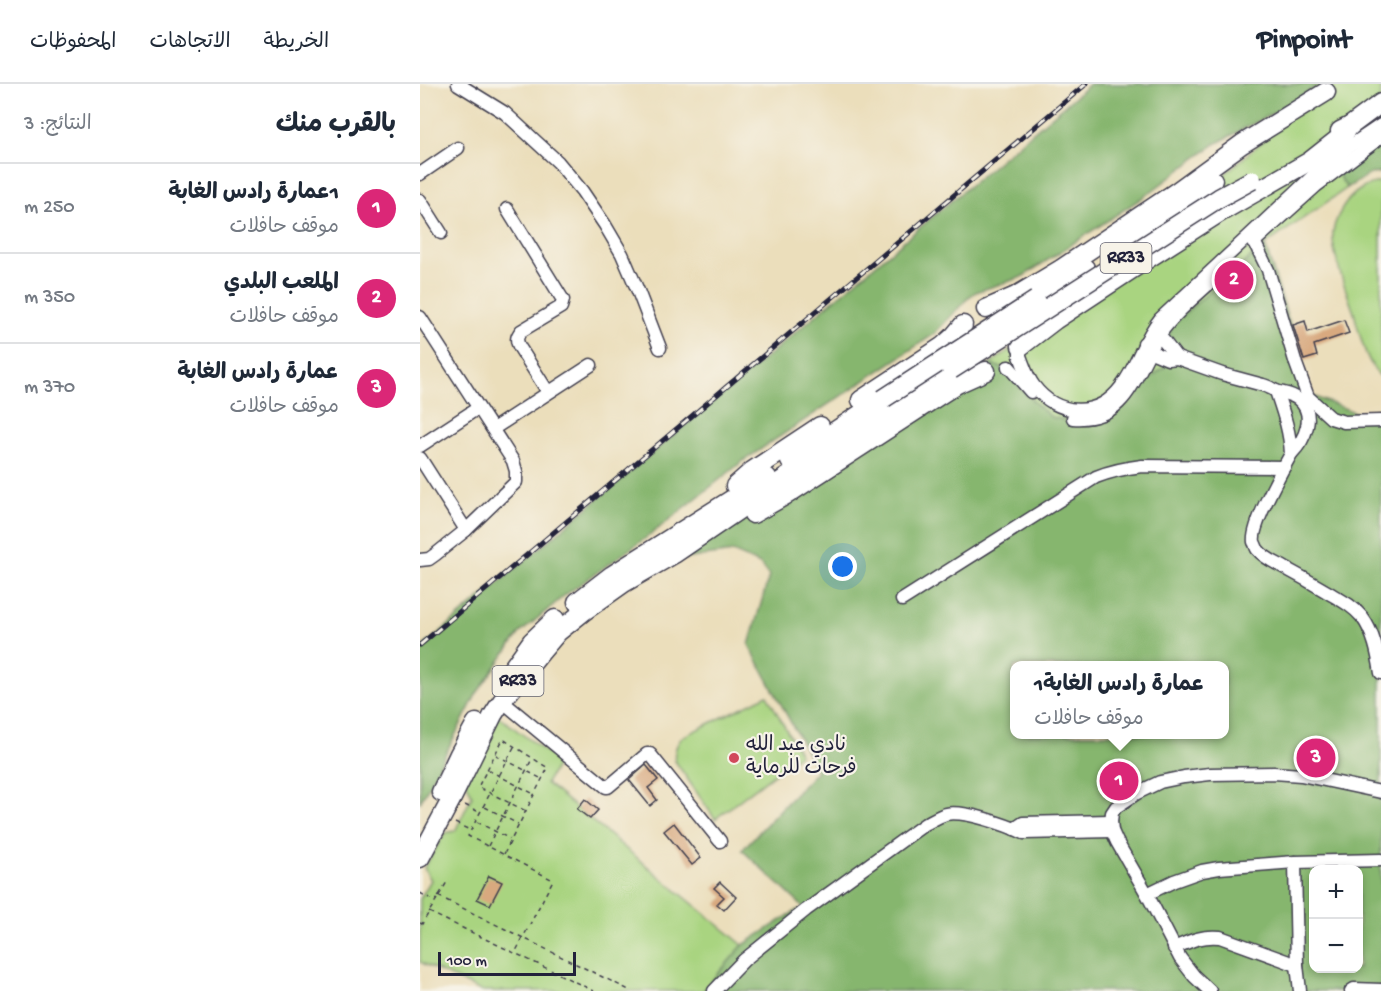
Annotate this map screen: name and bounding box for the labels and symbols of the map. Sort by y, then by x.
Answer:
road number: RR33 [1100,243,1152,273]
pin: 2 [1214,258,1254,302]
your location [828,552,857,581]
road number: RR33 [492,666,544,696]
place label: نادي عبد الله فرحات للرماية [746,734,857,781]
pin: 3 [1296,736,1336,780]
marker: نادي عبد الله فرحات للرماية [727,751,741,765]
pin: 1 [1100,758,1138,804]
scale bar [438,949,576,976]

